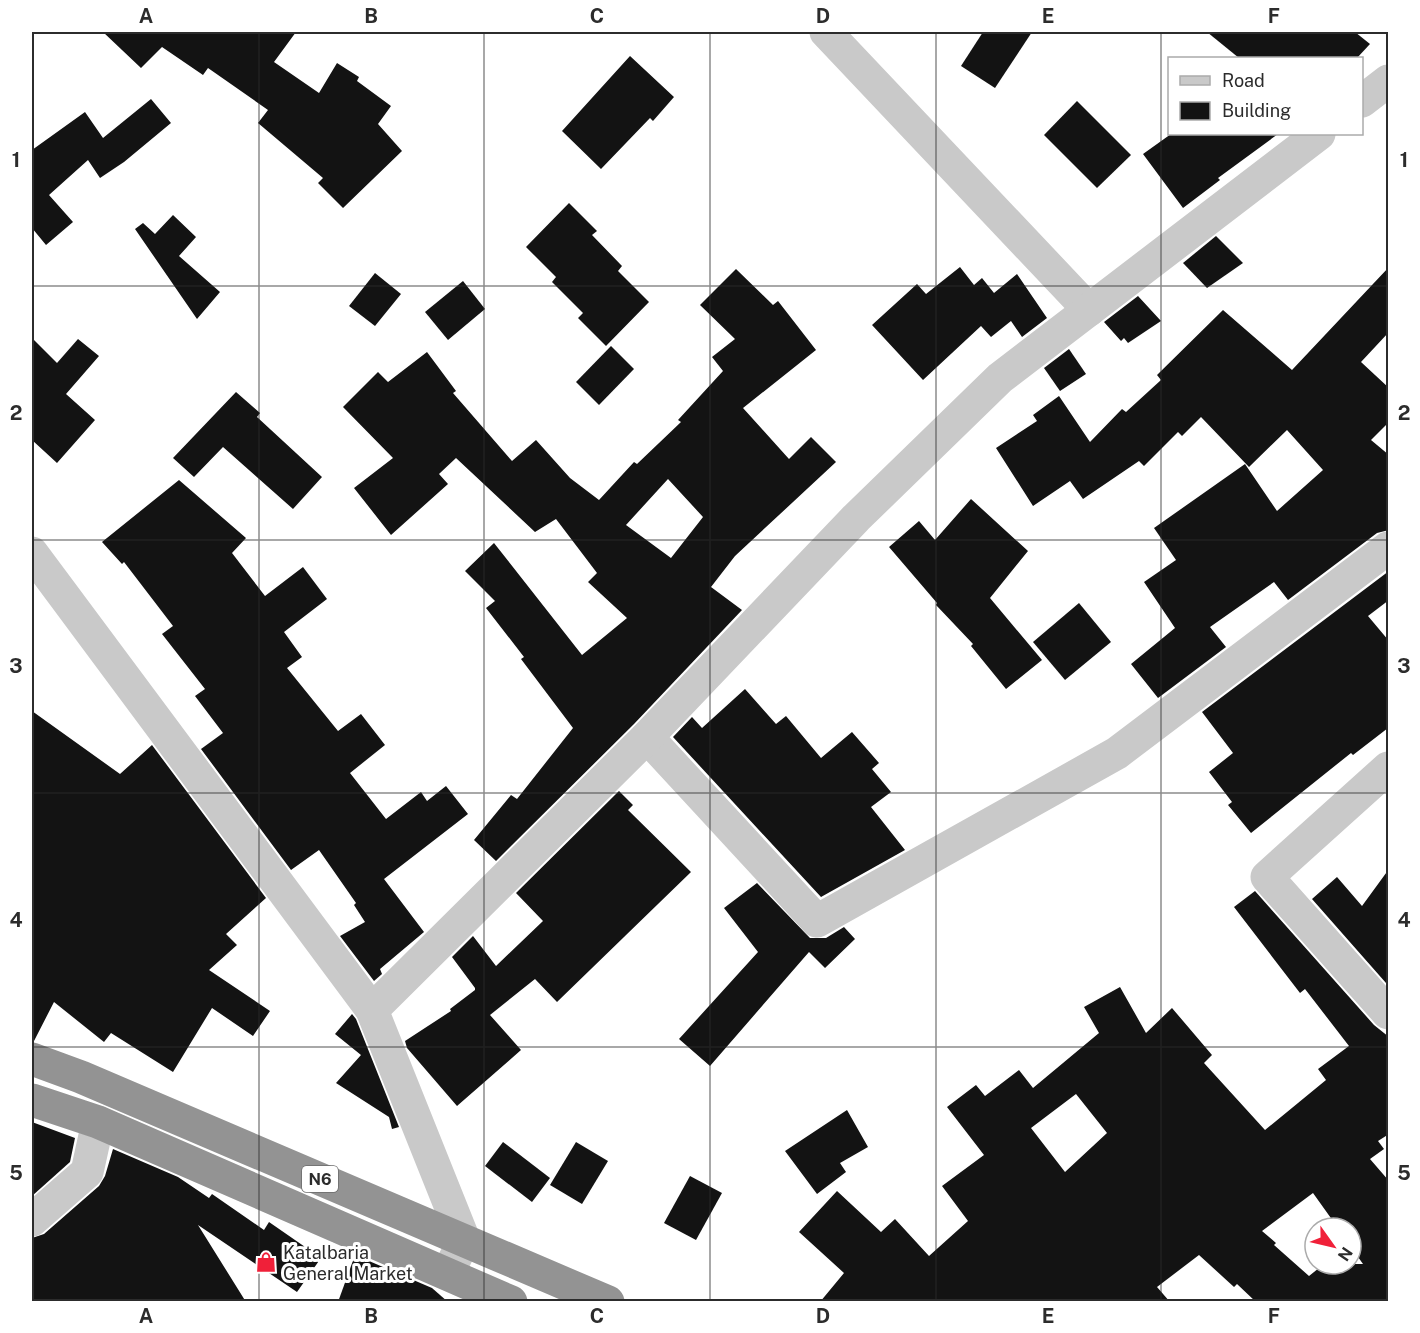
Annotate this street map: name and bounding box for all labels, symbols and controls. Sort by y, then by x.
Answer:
text: A [139,4,153,28]
text: B [364,4,378,28]
text: C [590,4,604,28]
text: D [816,4,830,28]
text: E [1042,4,1054,28]
text: F [1268,4,1280,28]
legend [1168,57,1363,135]
text: Road [1222,70,1265,91]
text: Building [1222,100,1291,121]
text: 1 [12,148,20,172]
text: 1 [1400,148,1408,172]
text: 2 [10,401,22,425]
text: 2 [1398,401,1410,425]
text: 3 [9,654,23,678]
text: 3 [1397,654,1411,678]
text: 4 [9,908,23,932]
text: 4 [1397,908,1411,932]
text: 5 [9,1161,23,1185]
text: 5 [1397,1161,1411,1185]
road number: N6 [302,1166,338,1192]
north arrow [1303,1216,1363,1276]
place label: Katalbaria General Market [283,1242,413,1284]
text: N [1334,1244,1356,1265]
shop icon: Katalbaria General Market [254,1250,278,1274]
text: A [139,1304,153,1328]
text: B [364,1304,378,1328]
text: C [590,1304,604,1328]
text: D [816,1304,830,1328]
text: E [1042,1304,1054,1328]
text: F [1268,1304,1280,1328]

